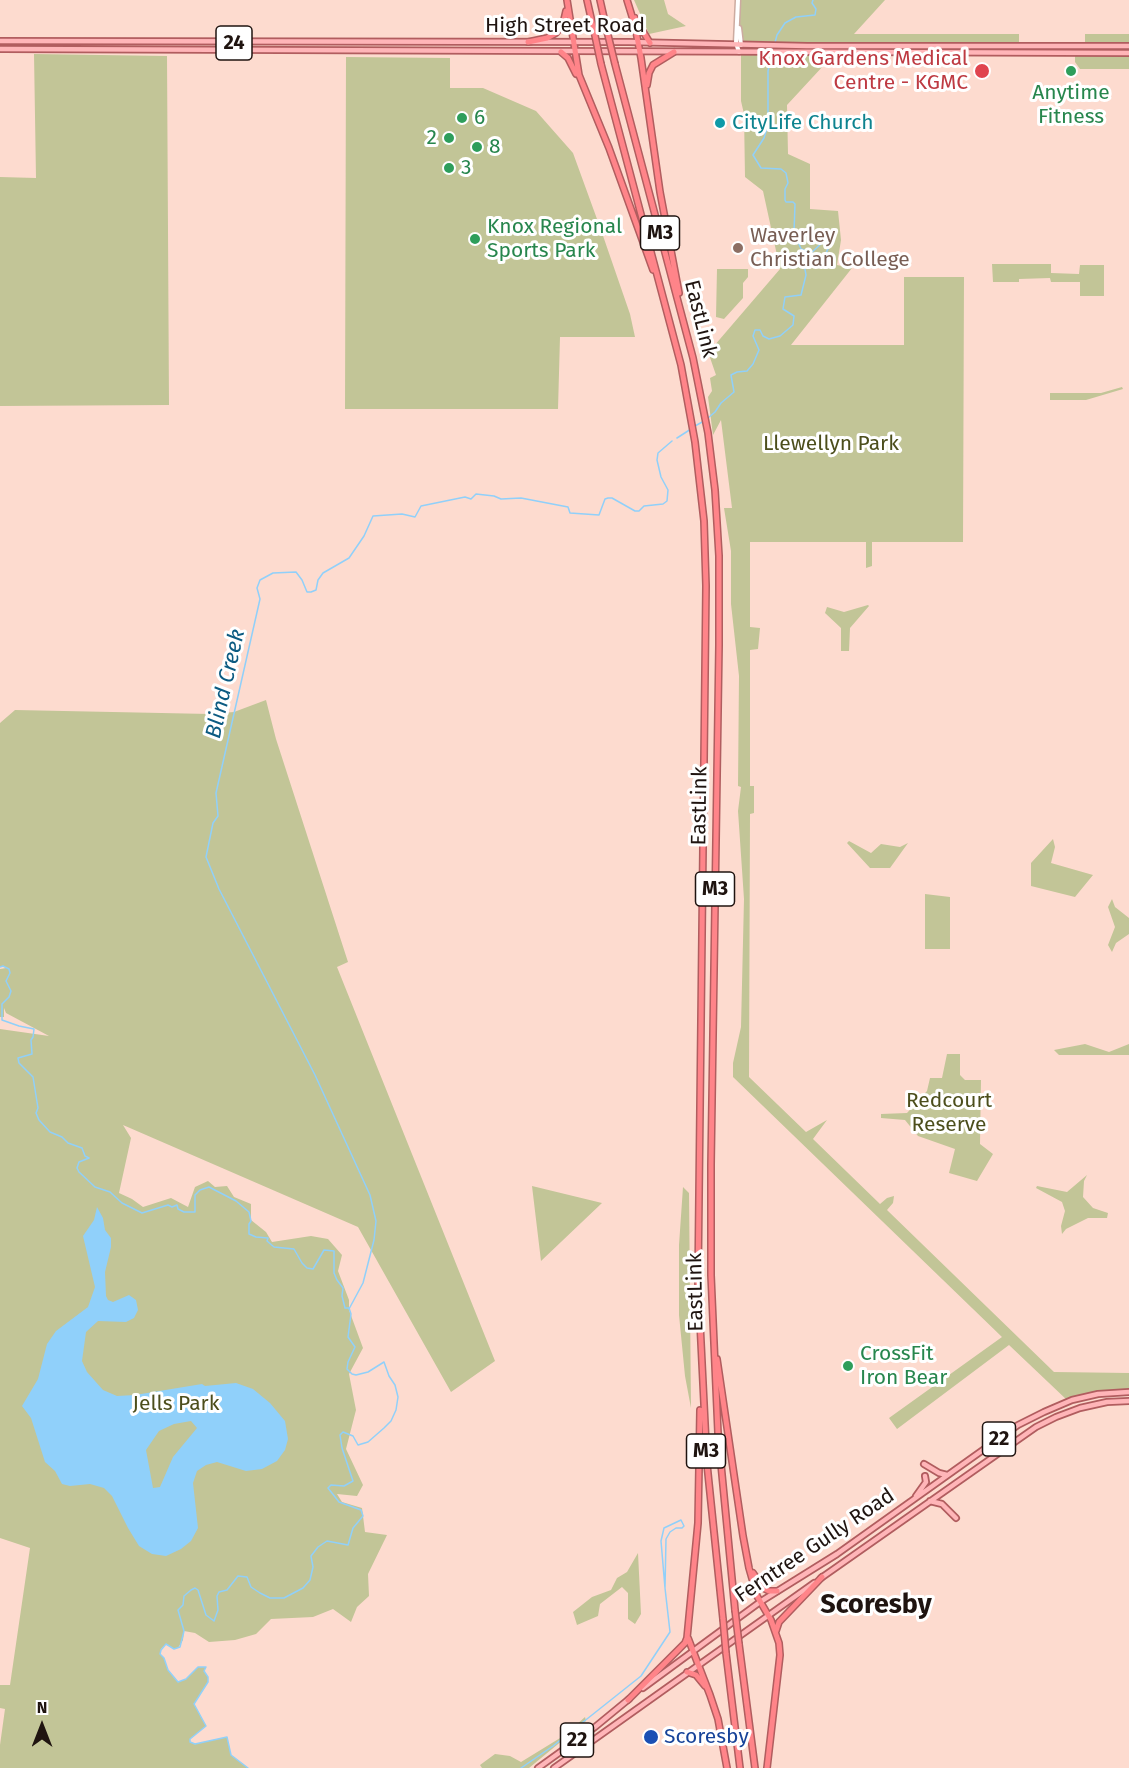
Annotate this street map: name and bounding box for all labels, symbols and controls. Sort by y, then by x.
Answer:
street label: High Street Road [485,13,645,39]
road number: 24 [216,26,252,60]
place label: Knox Gardens Medical Centre - KGMC [758,46,968,96]
marker: Knox Gardens Medical Centre - KGMC [973,62,991,80]
marker: Anytime Fitness [1064,64,1078,78]
place label: Anytime Fitness [1032,80,1110,130]
place label: 6 [474,105,485,131]
place label: CityLife Church [732,110,874,136]
marker: 6 [455,111,469,125]
marker: CityLife Church [713,116,727,130]
place label: 2 [427,125,437,151]
marker: 2 [442,131,456,145]
place label: 8 [489,134,501,160]
marker: 8 [470,140,484,154]
place label: 3 [461,155,471,181]
marker: 3 [442,161,456,175]
place label: Knox Regional Sports Park [487,214,622,264]
road number: M3 [640,216,680,250]
place label: Waverley Christian College [750,223,910,273]
marker: Knox Regional Sports Park [468,232,482,246]
marker: Waverley Christian College [731,241,745,255]
street label: EastLink [678,278,722,360]
park label: Llewellyn Park [763,431,899,457]
water label: Blind Creek [201,627,251,741]
street label: EastLink [687,766,713,846]
road number: M3 [696,872,734,906]
park label: Redcourt Reserve [906,1088,992,1138]
street label: EastLink [683,1252,709,1332]
place label: CrossFit Iron Bear [860,1341,947,1391]
marker: CrossFit Iron Bear [841,1359,855,1373]
park label: Jells Park [133,1391,219,1417]
road number: 22 [982,1422,1016,1456]
road number: M3 [686,1434,726,1468]
street label: Ferntree Gully Road [731,1483,899,1609]
district label: Scoresby [820,1589,932,1621]
north arrow [12,1696,72,1756]
text: N [37,1698,47,1717]
road number: 22 [560,1723,594,1757]
place label: Scoresby [664,1724,749,1750]
marker: Scoresby [642,1728,660,1746]

